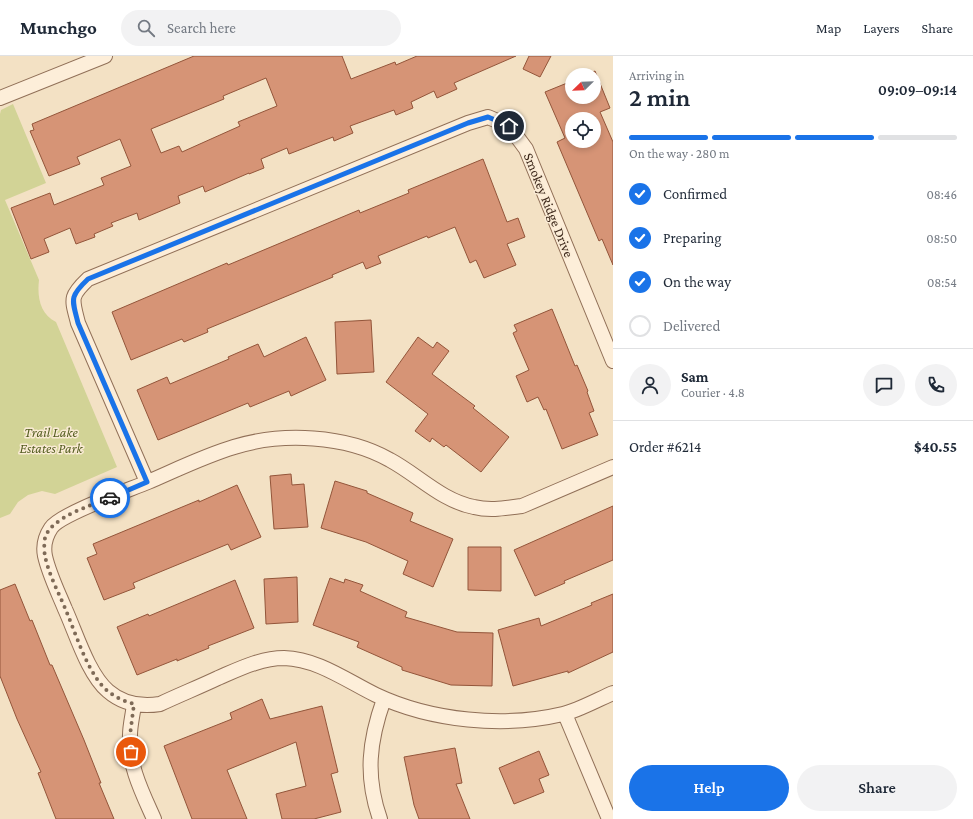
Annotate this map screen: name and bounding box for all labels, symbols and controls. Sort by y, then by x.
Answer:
search box [121,10,401,46]
text: Munchgo [20,17,97,38]
icon: search [135,17,157,39]
text: Search here [167,20,236,36]
text: Map [816,20,841,36]
text: Layers [863,20,900,36]
text: Share [922,20,953,36]
north arrow [565,68,601,104]
map controls [565,68,601,148]
text: Arriving in [629,68,685,83]
text: 09:09–09:14 [878,82,957,98]
text: 2 min [629,83,690,112]
pin [492,109,526,143]
button: locate [565,112,601,148]
icon: home [498,115,520,137]
text: On the way · 280 m [629,146,729,161]
street label: Smokey Ridge Drive [521,150,577,260]
icon: check [629,183,651,205]
text: Confirmed [663,186,727,202]
text: 08:46 [926,187,957,202]
icon: check [629,227,651,249]
text: Preparing [663,230,722,246]
text: 08:50 [926,231,957,246]
icon: check [629,271,651,293]
text: On the way [663,274,731,290]
text: 08:54 [927,275,957,290]
text: Delivered [663,318,720,334]
button: person [629,364,671,406]
button: chat [863,364,905,406]
button: phone [915,364,957,406]
text: Sam [681,369,709,385]
text: Courier · 4.8 [681,385,745,400]
park label: Trail Lake Estates Park [19,424,83,456]
text: Order #6214 [629,439,702,455]
text: $40.55 [914,439,957,455]
courier [90,478,130,518]
icon: car [99,487,121,509]
pin [114,735,148,769]
icon: bag [120,741,142,763]
button: Help [629,765,789,811]
button: Share [797,765,957,811]

